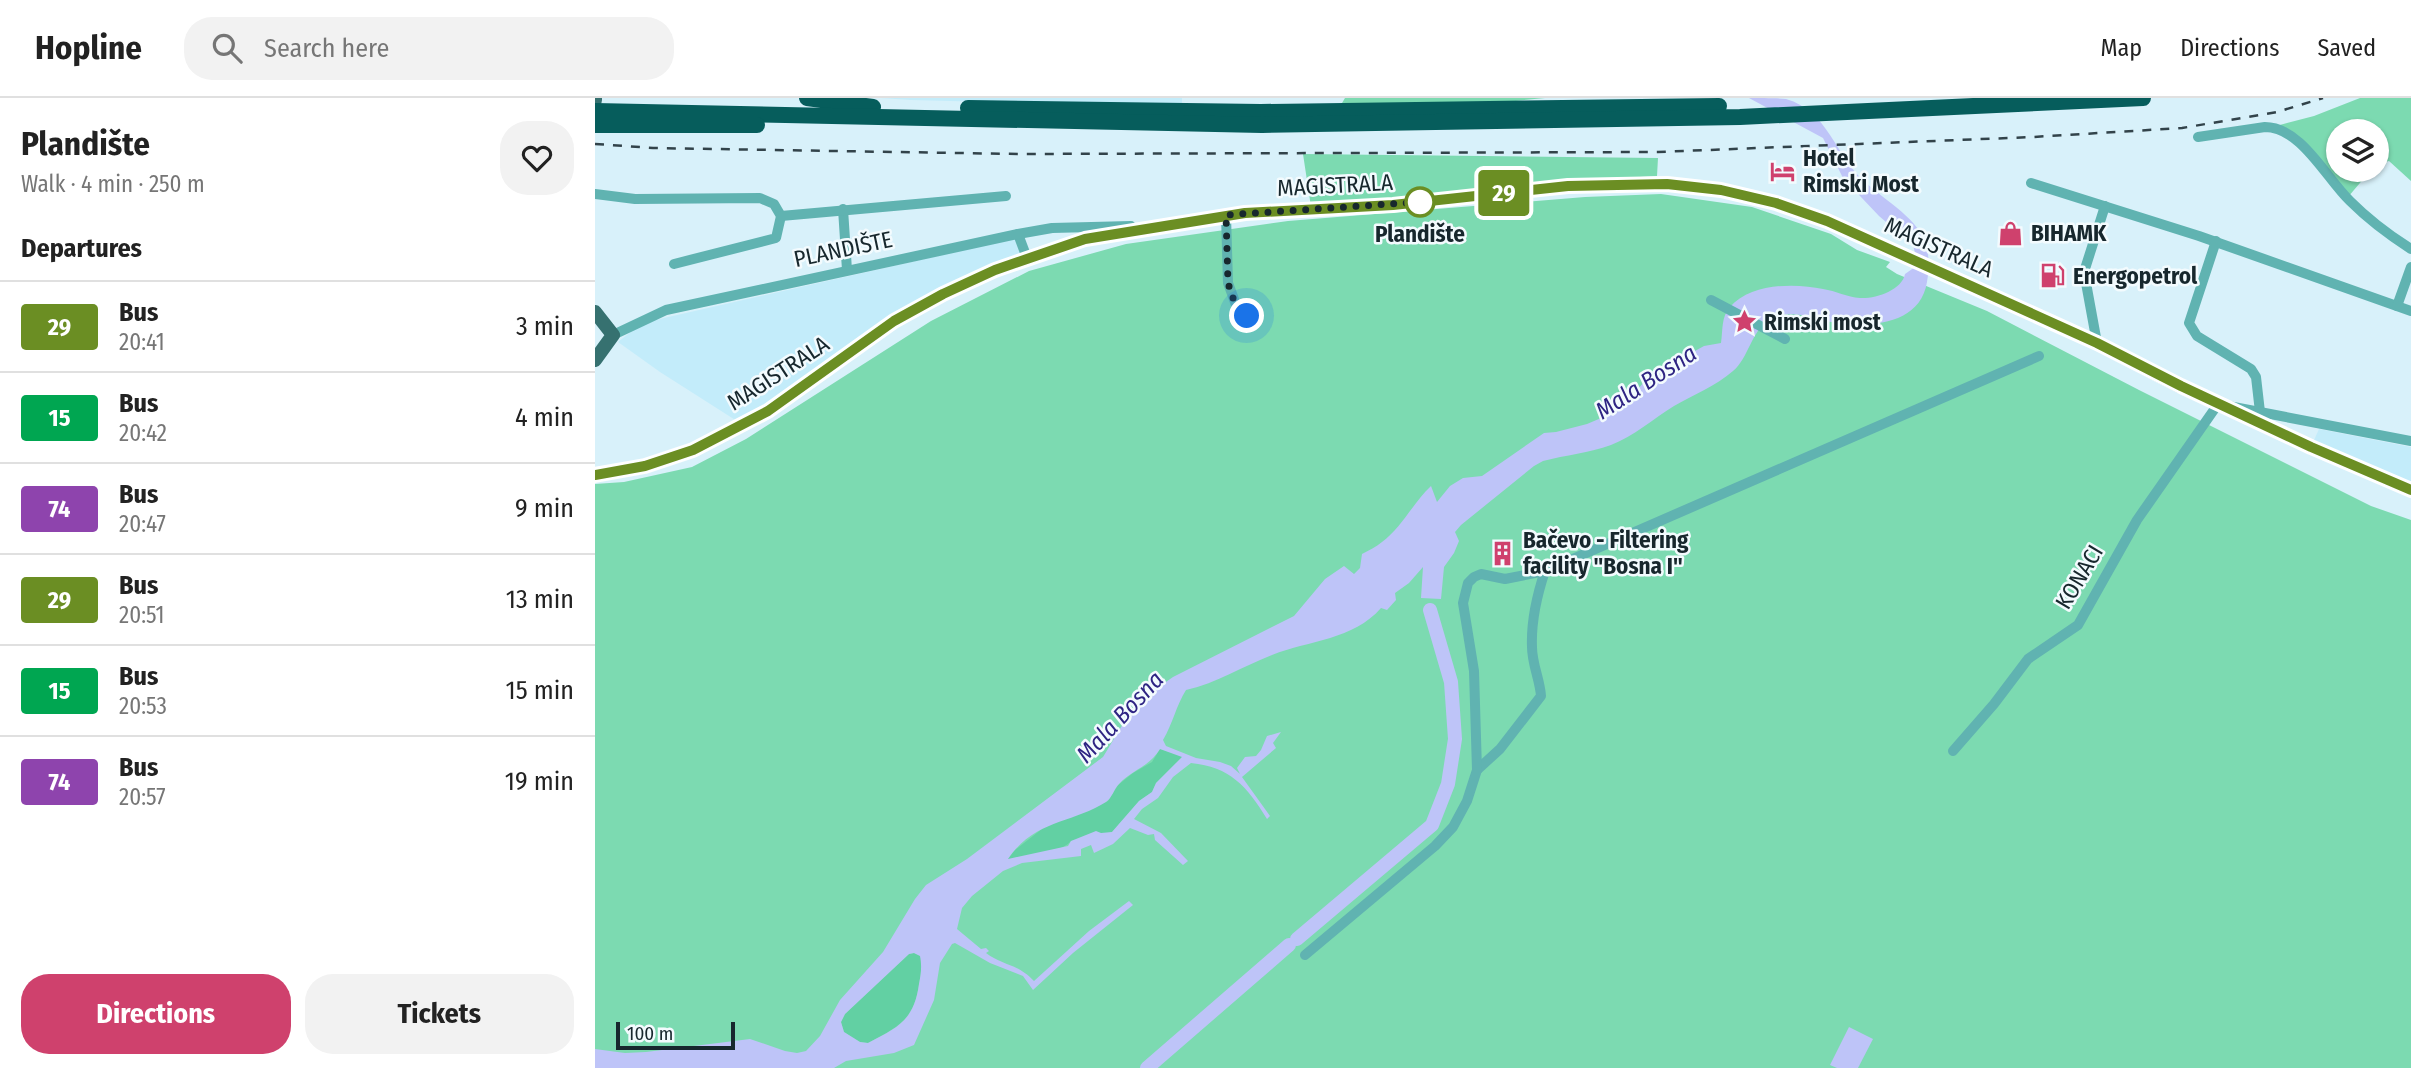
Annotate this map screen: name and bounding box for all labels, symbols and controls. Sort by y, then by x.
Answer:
search box [184,17,674,80]
text: Hopline [35,28,142,68]
icon: search [208,29,246,67]
text: Search here [264,33,389,64]
text: Map [2101,34,2142,62]
text: Directions [2180,34,2279,62]
text: Saved [2317,34,2376,62]
map controls [2326,119,2389,182]
button: layers [2326,119,2389,182]
button: heart [500,121,574,195]
text: Plandište [21,124,150,164]
place label: Hotel Rimski Most [1803,144,1920,198]
hotel icon: Hotel Rimski Most [1769,157,1797,185]
street label: MAGISTRALA [1276,168,1394,202]
text: Walk · 4 min · 250 m [21,170,205,198]
line badge: 29 [1473,170,1535,216]
text: 29 [1492,179,1516,207]
marker: Plandište [1405,187,1435,217]
street label: MAGISTRALA [1880,211,1998,283]
shop icon: BIHAMK [1997,219,2025,247]
place label: BIHAMK [2031,219,2107,247]
place label: Plandište [1375,220,1465,248]
street label: PLANDIŠTE [791,224,895,273]
text: Departures [21,233,142,264]
fuel station icon: Energopetrol [2039,262,2067,290]
place label: Energopetrol [2073,262,2198,290]
text: Bus [119,297,158,328]
your location [1229,298,1264,333]
place icon: Rimski most [1730,308,1758,336]
place label: Rimski most [1764,308,1882,336]
text: 3 min [516,311,574,342]
text: 29 [48,313,71,341]
text: 20:41 [119,328,165,356]
street label: MAGISTRALA [722,330,834,416]
water label: Mala Bosna [1590,339,1702,425]
text: Bus [119,388,158,419]
text: 4 min [515,402,574,433]
text: 15 [49,404,70,432]
text: 20:42 [119,419,167,447]
text: Bus [119,479,158,510]
text: 9 min [515,493,574,524]
text: 74 [49,495,70,523]
text: 20:47 [119,510,166,538]
place label: Bačevo - Filtering facility "Bosna I" [1523,526,1689,580]
building icon: Bačevo - Filtering facility "Bosna I" [1489,539,1517,567]
street label: KONACI [2049,540,2109,614]
text: Bus [119,570,158,601]
text: 13 min [506,584,574,615]
text: 29 [48,586,71,614]
text: 20:51 [119,601,165,629]
text: Bus [119,661,158,692]
water label: Mala Bosna [1071,666,1169,768]
text: 15 min [506,675,574,706]
text: 15 [49,677,70,705]
text: 20:53 [119,692,167,720]
text: Bus [119,752,158,783]
text: 19 min [505,766,574,797]
text: 74 [49,768,70,796]
text: 20:57 [119,783,165,811]
button: Directions [21,974,291,1054]
button: Tickets [305,974,574,1054]
scale bar [616,1019,735,1051]
text: 100 m [627,1022,673,1045]

